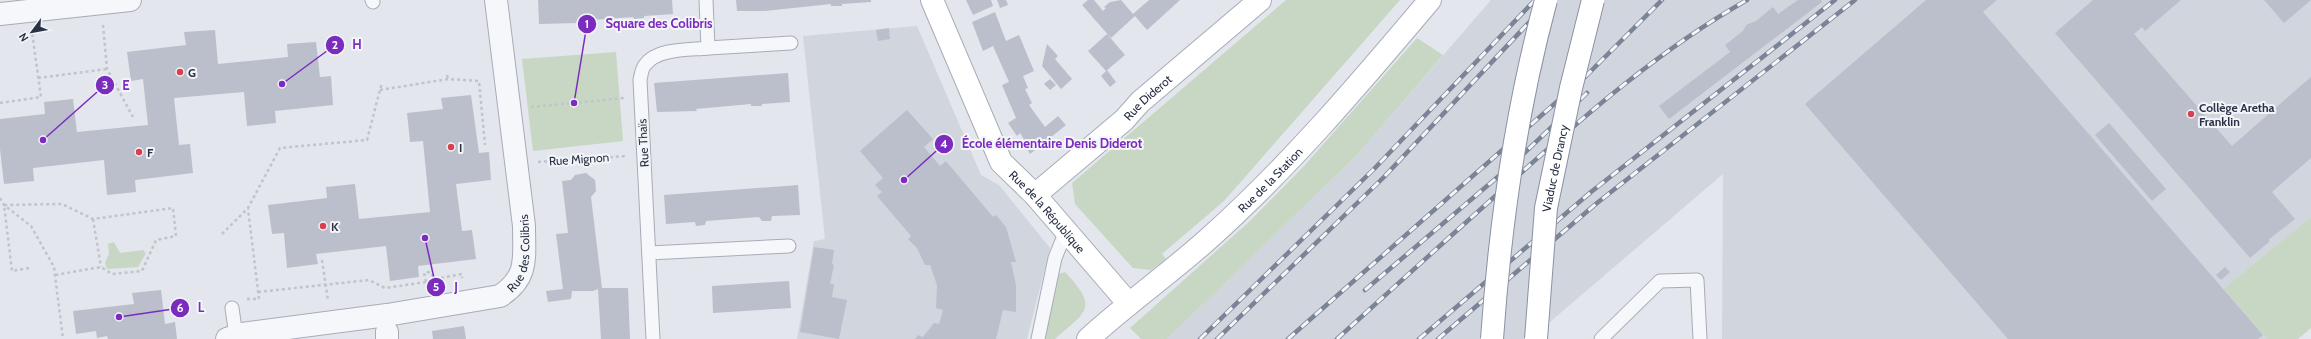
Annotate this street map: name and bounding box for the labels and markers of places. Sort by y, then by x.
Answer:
callout: Square des Colibris [577,11,720,36]
callout: H [325,32,370,57]
place label: G [188,65,196,80]
marker: G [175,67,185,77]
callout: E [95,73,138,98]
place label: Collège Aretha Franklin [2199,100,2275,129]
marker: Collège Aretha Franklin [2186,109,2196,119]
callout: École élémentaire Denis Diderot [934,131,1150,156]
place label: I [459,140,462,155]
marker: I [446,142,456,152]
place label: F [147,145,154,160]
marker: F [134,147,144,157]
place label: K [331,219,339,234]
marker: K [318,221,328,231]
callout: J [426,275,466,300]
callout: L [170,295,212,320]

